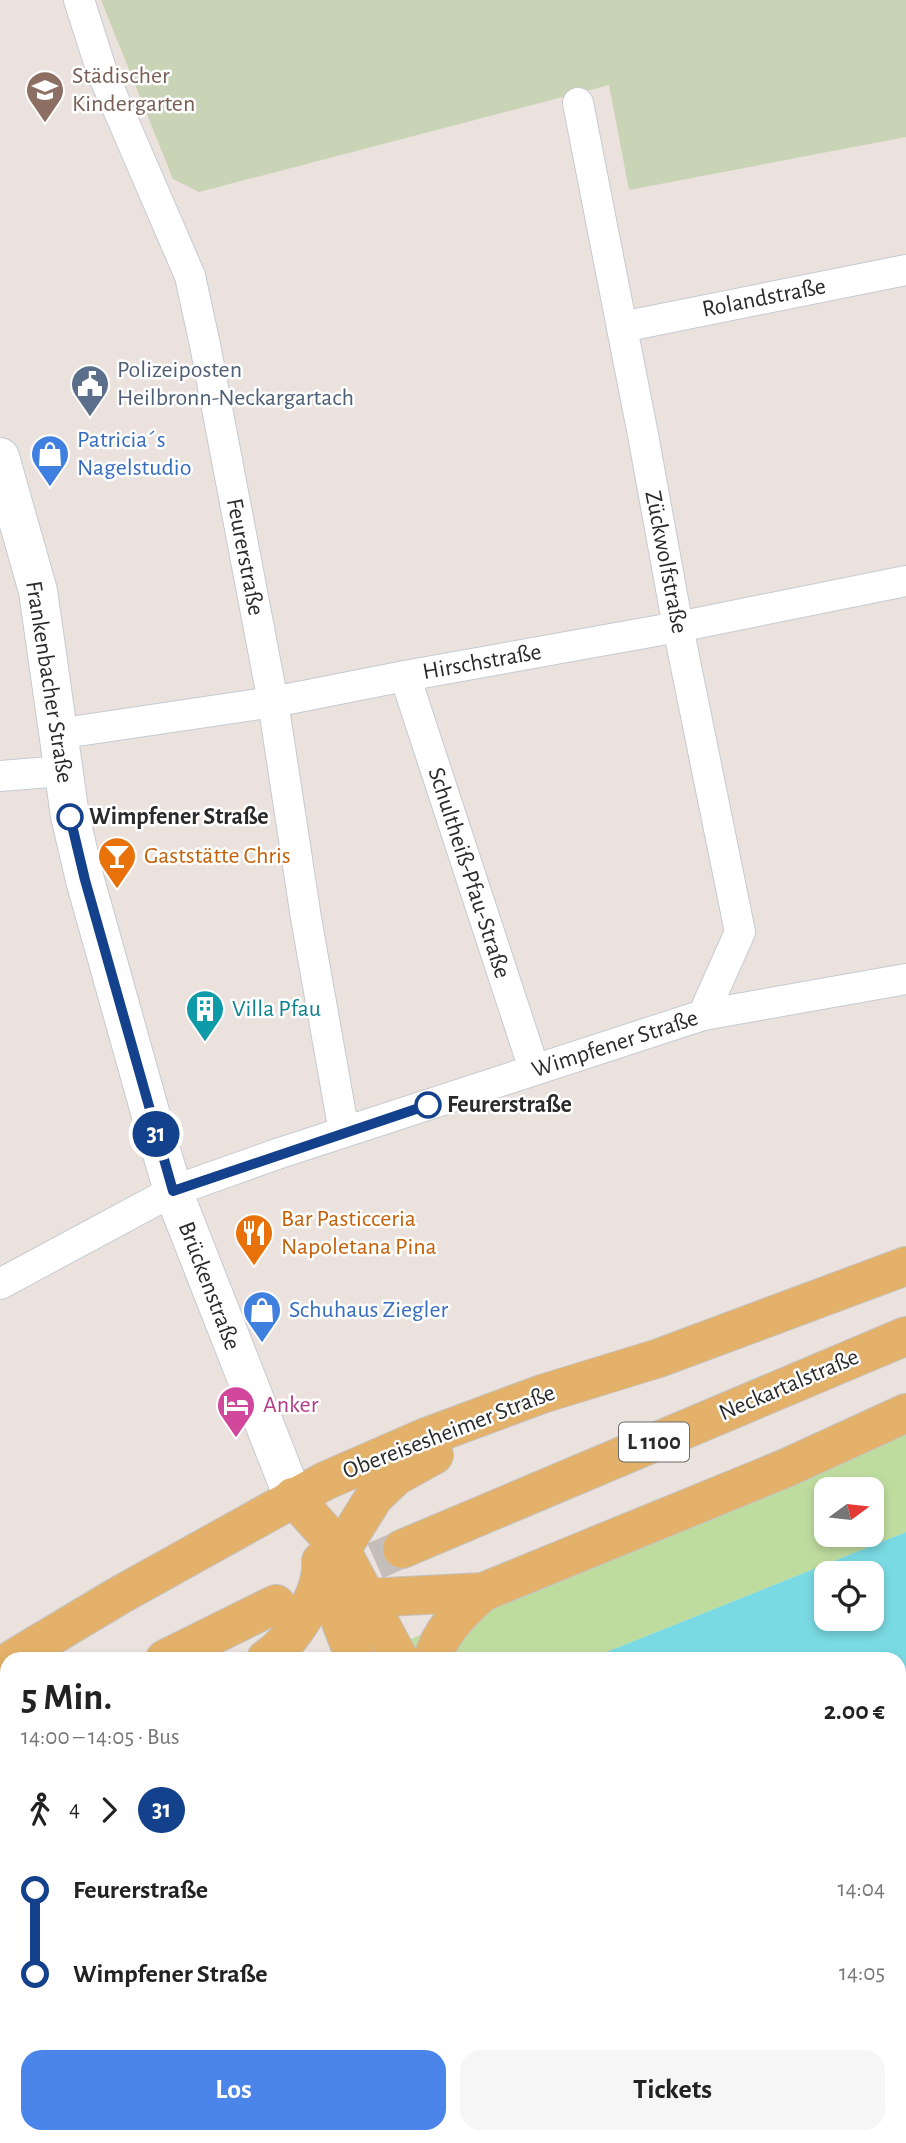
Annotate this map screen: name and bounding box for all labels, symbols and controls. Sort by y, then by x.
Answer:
place label: Städischer Kindergarten [72,64,195,116]
school or university icon: Städischer Kindergarten [24,69,66,124]
street label: Rolandstraße [700,274,828,322]
place label: Polizeiposten Heilbronn-Neckargartach [117,358,354,410]
public building icon: Polizeiposten Heilbronn-Neckargartach [69,363,111,418]
place label: Patricia´s Nagelstudio [77,428,191,480]
shop icon: Patricia´s Nagelstudio [29,433,71,488]
street label: Zückwolfstraße [640,489,692,635]
street label: Feurerstraße [222,496,268,618]
street label: Frankenbacher Straße [21,579,77,785]
street label: Hirschstraße [421,640,543,684]
street label: Schultheiß-Pfau-Straße [424,765,514,981]
marker: Wimpfener Straße [57,804,83,830]
place label: Wimpfener Straße [89,805,269,829]
bar icon: Gaststätte Chris [96,835,138,890]
place label: Gaststätte Chris [144,844,291,868]
building icon: Villa Pfau [184,988,226,1043]
place label: Villa Pfau [232,997,321,1021]
street label: Wimpfener Straße [529,1006,701,1082]
marker: Feurerstraße [415,1092,441,1118]
place label: Feurerstraße [447,1093,572,1117]
line badge: 31 [124,1111,188,1157]
text: 31 [147,1122,165,1146]
place label: Bar Pasticceria Napoletana Pina [281,1207,437,1259]
restaurant icon: Bar Pasticceria Napoletana Pina [233,1212,275,1267]
street label: Brückenstraße [174,1219,244,1353]
shop icon: Schuhaus Ziegler [241,1289,283,1344]
place label: Schuhaus Ziegler [289,1298,448,1322]
street label: Neckartalstraße [716,1345,862,1425]
street label: Obereisesheimer Straße [340,1380,558,1484]
hotel icon: Anker [215,1384,257,1439]
place label: Anker [263,1393,319,1417]
road number: L 1100 [619,1422,689,1462]
north arrow [814,1477,884,1547]
map controls [814,1477,884,1631]
button: locate [814,1561,884,1631]
text: 5 Min. [21,1679,112,1717]
text: 2.00 € [824,1698,885,1724]
text: 14:00 – 14:05 · Bus [21,1726,180,1749]
icon: walk [21,1791,59,1829]
icon: forward [90,1791,128,1829]
text: 4 [69,1798,80,1821]
text: 31 [152,1798,171,1822]
text: Feurerstraße [73,1877,208,1903]
text: 14:04 [838,1878,885,1901]
text: Wimpfener Straße [73,1961,268,1987]
text: 14:05 [839,1962,885,1985]
button: Los [21,2050,446,2130]
button: Tickets [460,2050,885,2130]

